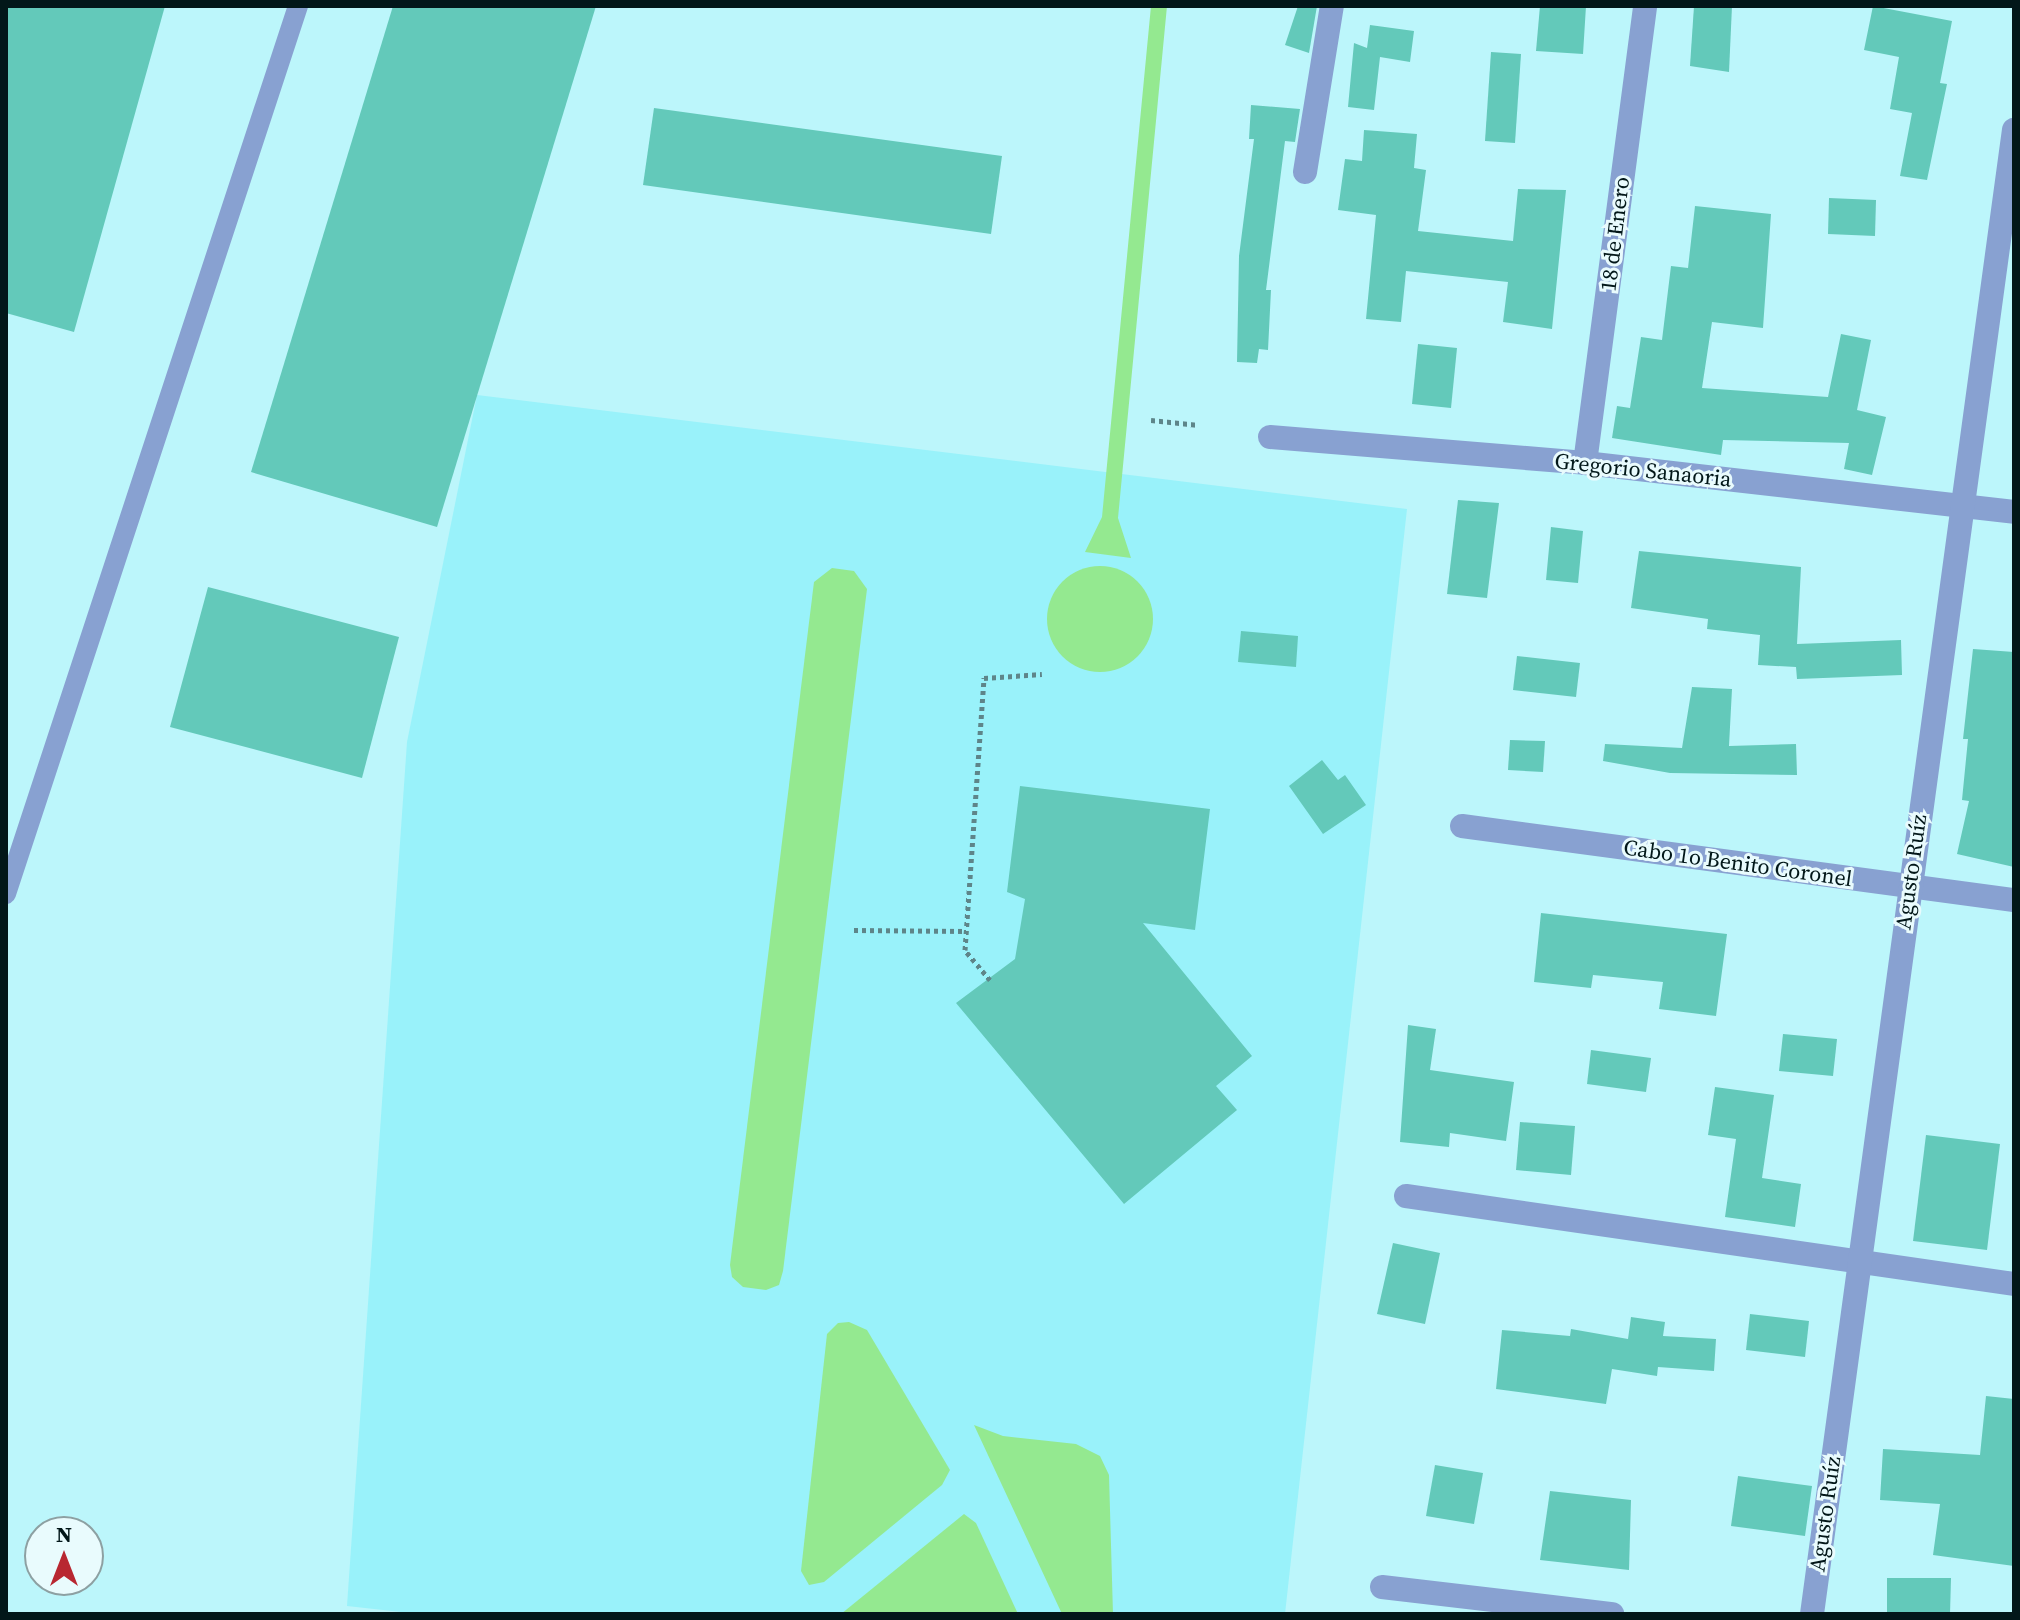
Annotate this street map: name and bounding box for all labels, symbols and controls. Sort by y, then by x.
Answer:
street label: 18 de Enero [1595,175,1635,293]
street label: Gregorio Sanaoria [1553,448,1733,492]
street label: Agusto Ruíz [1890,813,1932,931]
street label: Cabo 1o Benito Coronel [1622,834,1854,892]
street label: Agusto Ruíz [1804,1455,1846,1573]
north arrow [24,1516,104,1596]
text: N [56,1519,72,1549]

